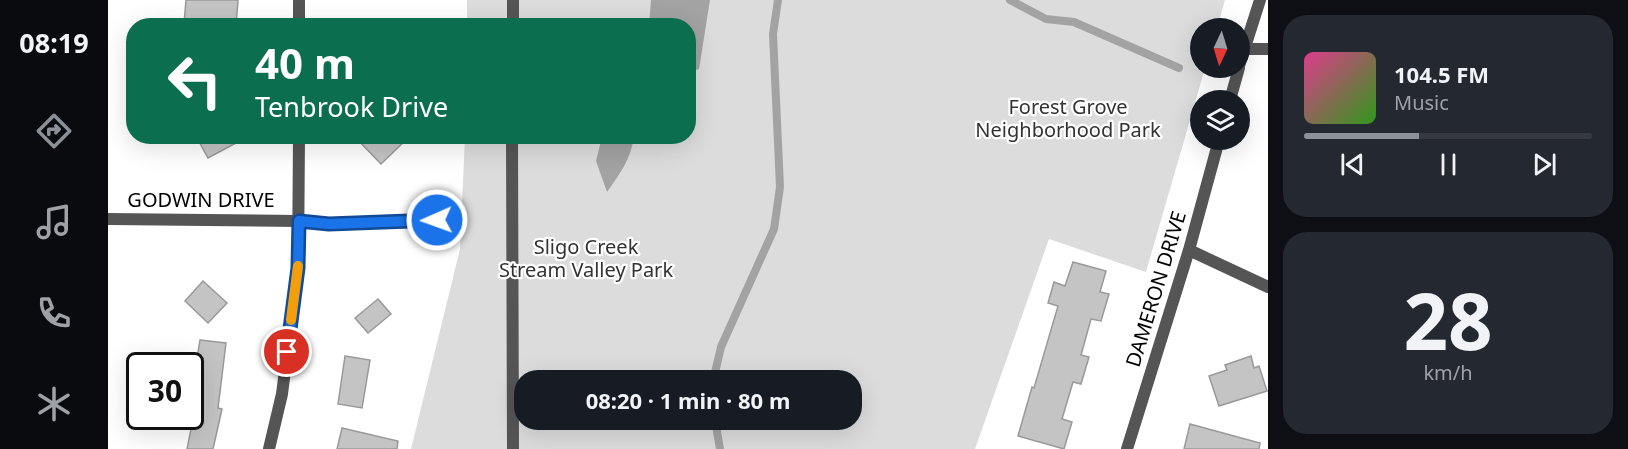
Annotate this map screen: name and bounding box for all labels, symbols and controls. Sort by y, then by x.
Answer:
north arrow [1190,18,1250,78]
map controls [1190,18,1250,150]
text: 08:19 [19,24,89,61]
text: 40 m [255,34,355,91]
icon: left [156,42,234,120]
text: 104.5 FM [1394,59,1489,89]
text: Tenbrook Drive [255,88,448,125]
text: Music [1394,89,1449,116]
button: layers [1190,90,1250,150]
park label: Forest Grove Neighborhood Park [975,93,1161,143]
icon: directions [33,110,75,152]
icon: previous [1336,148,1369,181]
icon: pause [1432,148,1465,181]
icon: next [1528,148,1561,181]
street label: GODWIN DRIVE [127,186,275,213]
position arrow [405,188,469,252]
icon: music [33,201,75,243]
street label: DAMERON DRIVE [1119,208,1192,370]
park label: Sligo Creek Stream Valley Park [499,233,673,283]
text: 28 [1403,267,1493,373]
icon: phone [33,292,75,334]
pin [261,326,312,377]
icon: arrive [270,335,303,368]
speed limit sign: 30 [126,352,204,430]
text: km/h [1423,359,1473,386]
icon: climate [33,383,75,425]
text: 08:20 · 1 min · 80 m [586,385,790,415]

